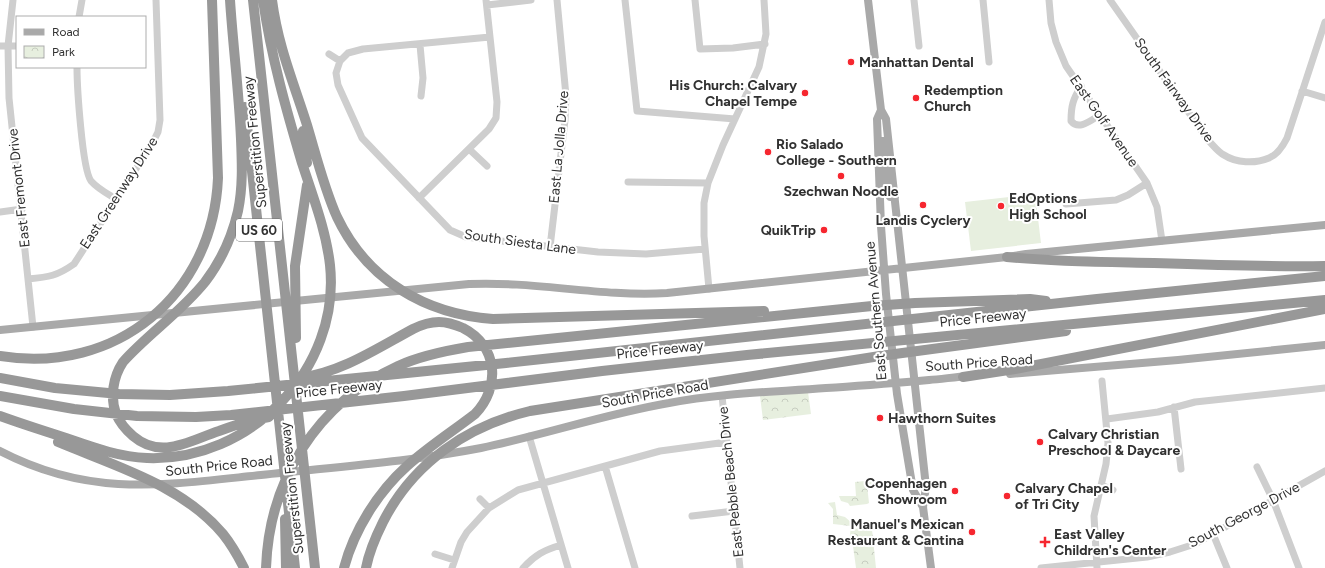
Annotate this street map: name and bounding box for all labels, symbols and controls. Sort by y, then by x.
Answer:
legend [16,16,146,68]
text: Road [52,25,80,39]
street label: South Fairway Drive [1130,35,1218,146]
text: Park [52,45,75,59]
place label: Manhattan Dental [859,54,974,71]
marker: Manhattan Dental [846,57,856,67]
street label: East Golf Avenue [1066,72,1142,171]
street label: Superstition Freeway [240,75,270,209]
place label: His Church: Calvary Chapel Tempe [669,77,798,110]
place label: Redemption Church [924,82,1003,115]
marker: His Church: Calvary Chapel Tempe [800,88,810,98]
street label: East La Jolla Drive [546,90,572,204]
marker: Redemption Church [911,93,921,103]
street label: East Fremont Drive [4,127,34,248]
street label: East Greenway Drive [76,134,162,252]
place label: Rio Salado College - Southern [776,136,897,169]
marker: Rio Salado College - Southern [763,147,773,157]
marker: Szechwan Noodle [836,171,846,181]
place label: Szechwan Noodle [783,183,899,200]
place label: EdOptions High School [1009,190,1087,223]
marker: Landis Cyclery [918,200,928,210]
marker: EdOptions High School [996,201,1006,211]
place label: Landis Cyclery [876,212,971,229]
road number: US 60 [236,219,282,241]
place label: QuikTrip [761,222,816,239]
marker: QuikTrip [819,225,829,235]
street label: South Siesta Lane [463,226,577,258]
street label: East Southern Avenue [861,241,891,381]
street label: Price Freeway [939,305,1028,331]
street label: Price Freeway [616,337,705,363]
street label: South Price Road [925,351,1033,375]
street label: Price Freeway [295,376,384,402]
street label: South Price Road [600,376,710,412]
street label: East Pebble Beach Drive [715,405,747,558]
place label: Hawthorn Suites [888,410,996,427]
marker: Hawthorn Suites [875,413,885,423]
street label: Superstition Freeway [277,421,307,555]
place label: Calvary Christian Preschool & Daycare [1048,426,1180,459]
marker: Calvary Christian Preschool & Daycare [1035,437,1045,447]
street label: South Price Road [164,452,274,480]
place label: Copenhagen Showroom [865,475,947,508]
street label: South George Drive [1185,478,1303,552]
place label: Calvary Chapel of Tri City [1015,480,1113,513]
marker: Copenhagen Showroom [950,486,960,496]
marker: Calvary Chapel of Tri City [1002,491,1012,501]
place label: Manuel's Mexican Restaurant & Cantina [827,516,964,549]
place label: East Valley Children's Center [1054,526,1167,559]
marker: Manuel's Mexican Restaurant & Cantina [967,527,977,537]
marker: East Valley Children's Center [1039,536,1051,548]

